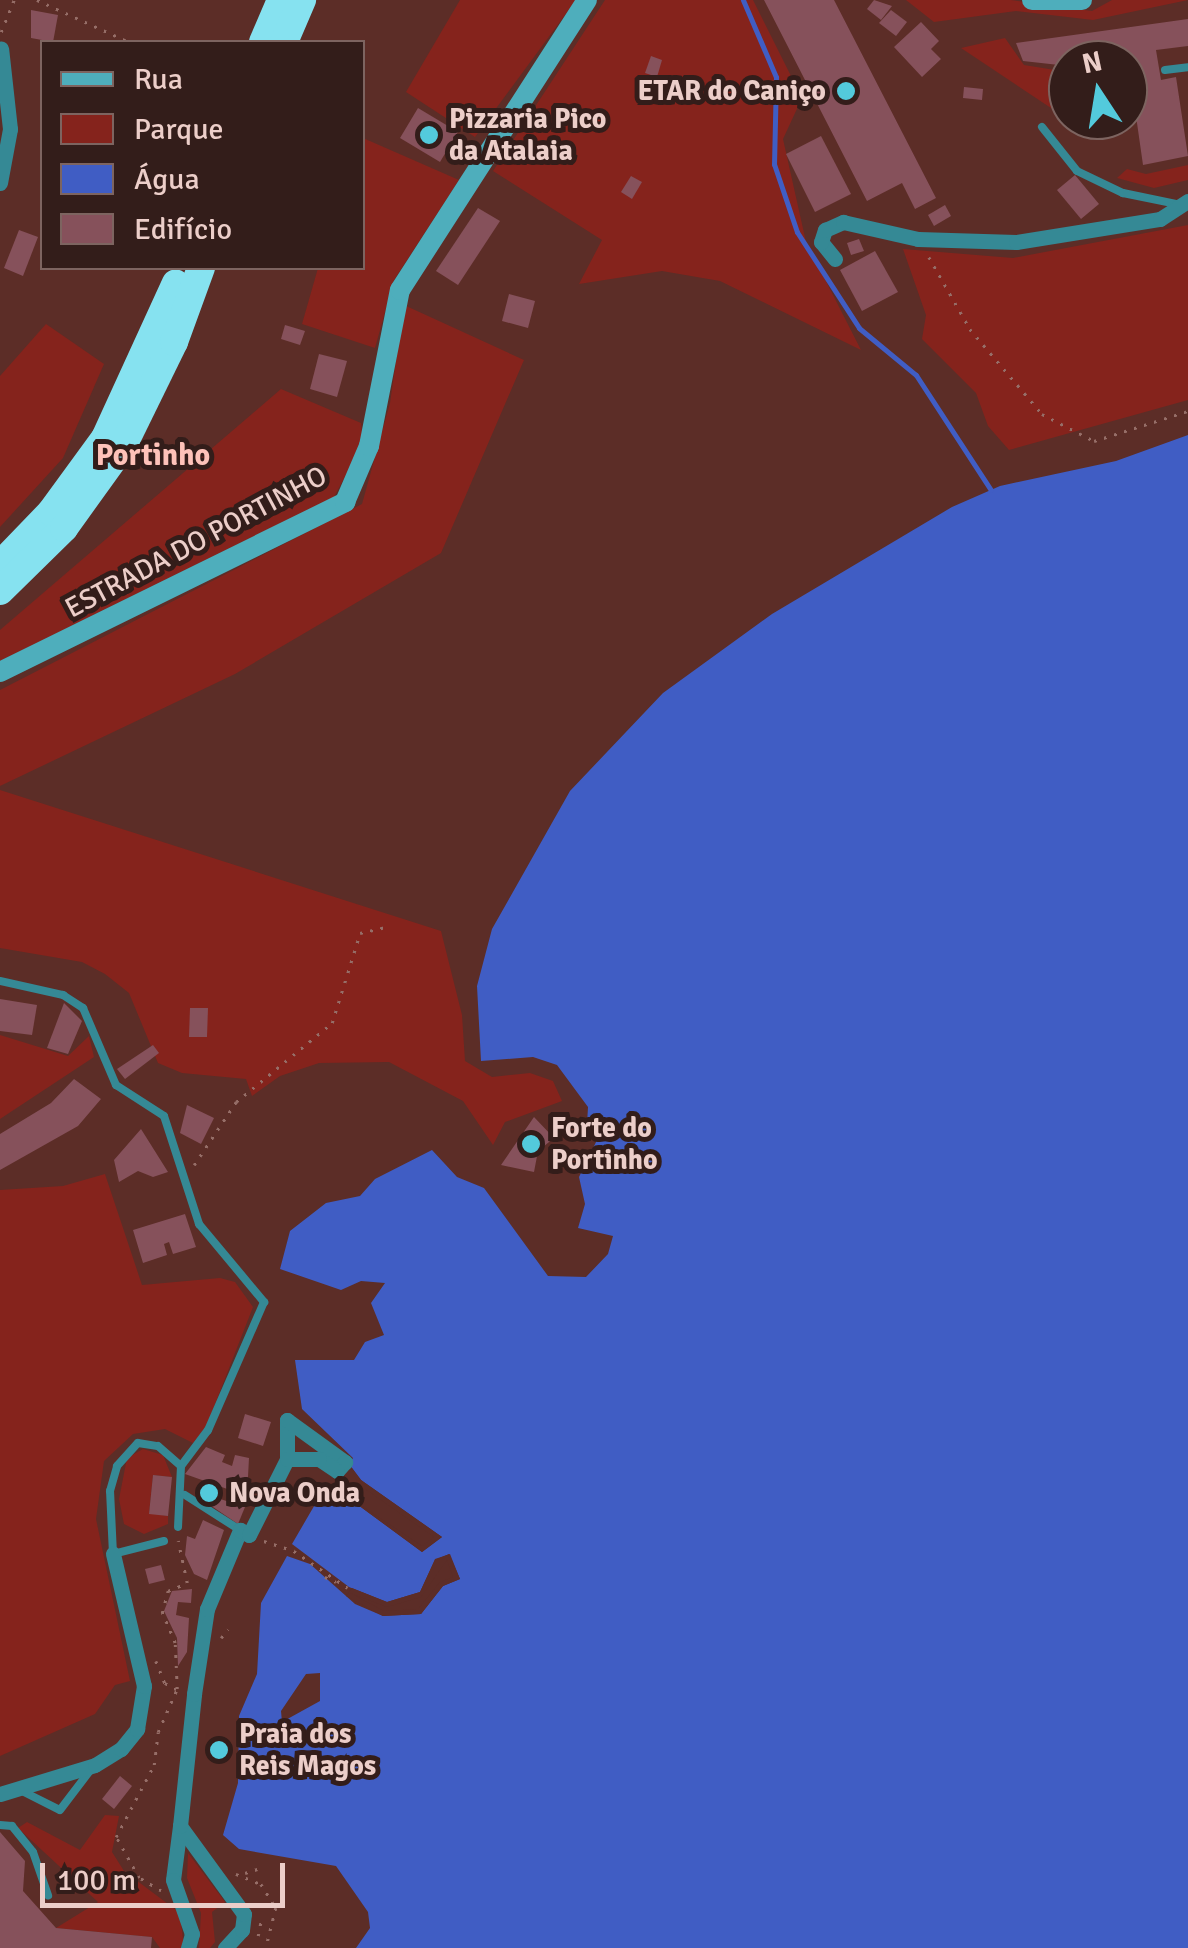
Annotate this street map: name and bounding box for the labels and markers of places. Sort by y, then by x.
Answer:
place label: ETAR do Caniço [638,74,826,108]
marker: ETAR do Caniço [835,80,857,102]
place label: Pizzaria Pico da Atalaia [449,102,606,168]
marker: Pizzaria Pico da Atalaia [418,124,440,146]
place label: Forte do Portinho [551,1111,658,1177]
marker: Forte do Portinho [520,1133,542,1155]
place label: Nova Onda [229,1476,360,1510]
marker: Nova Onda [198,1482,220,1504]
place label: Praia dos Reis Magos [239,1717,376,1783]
marker: Praia dos Reis Magos [208,1739,230,1761]

